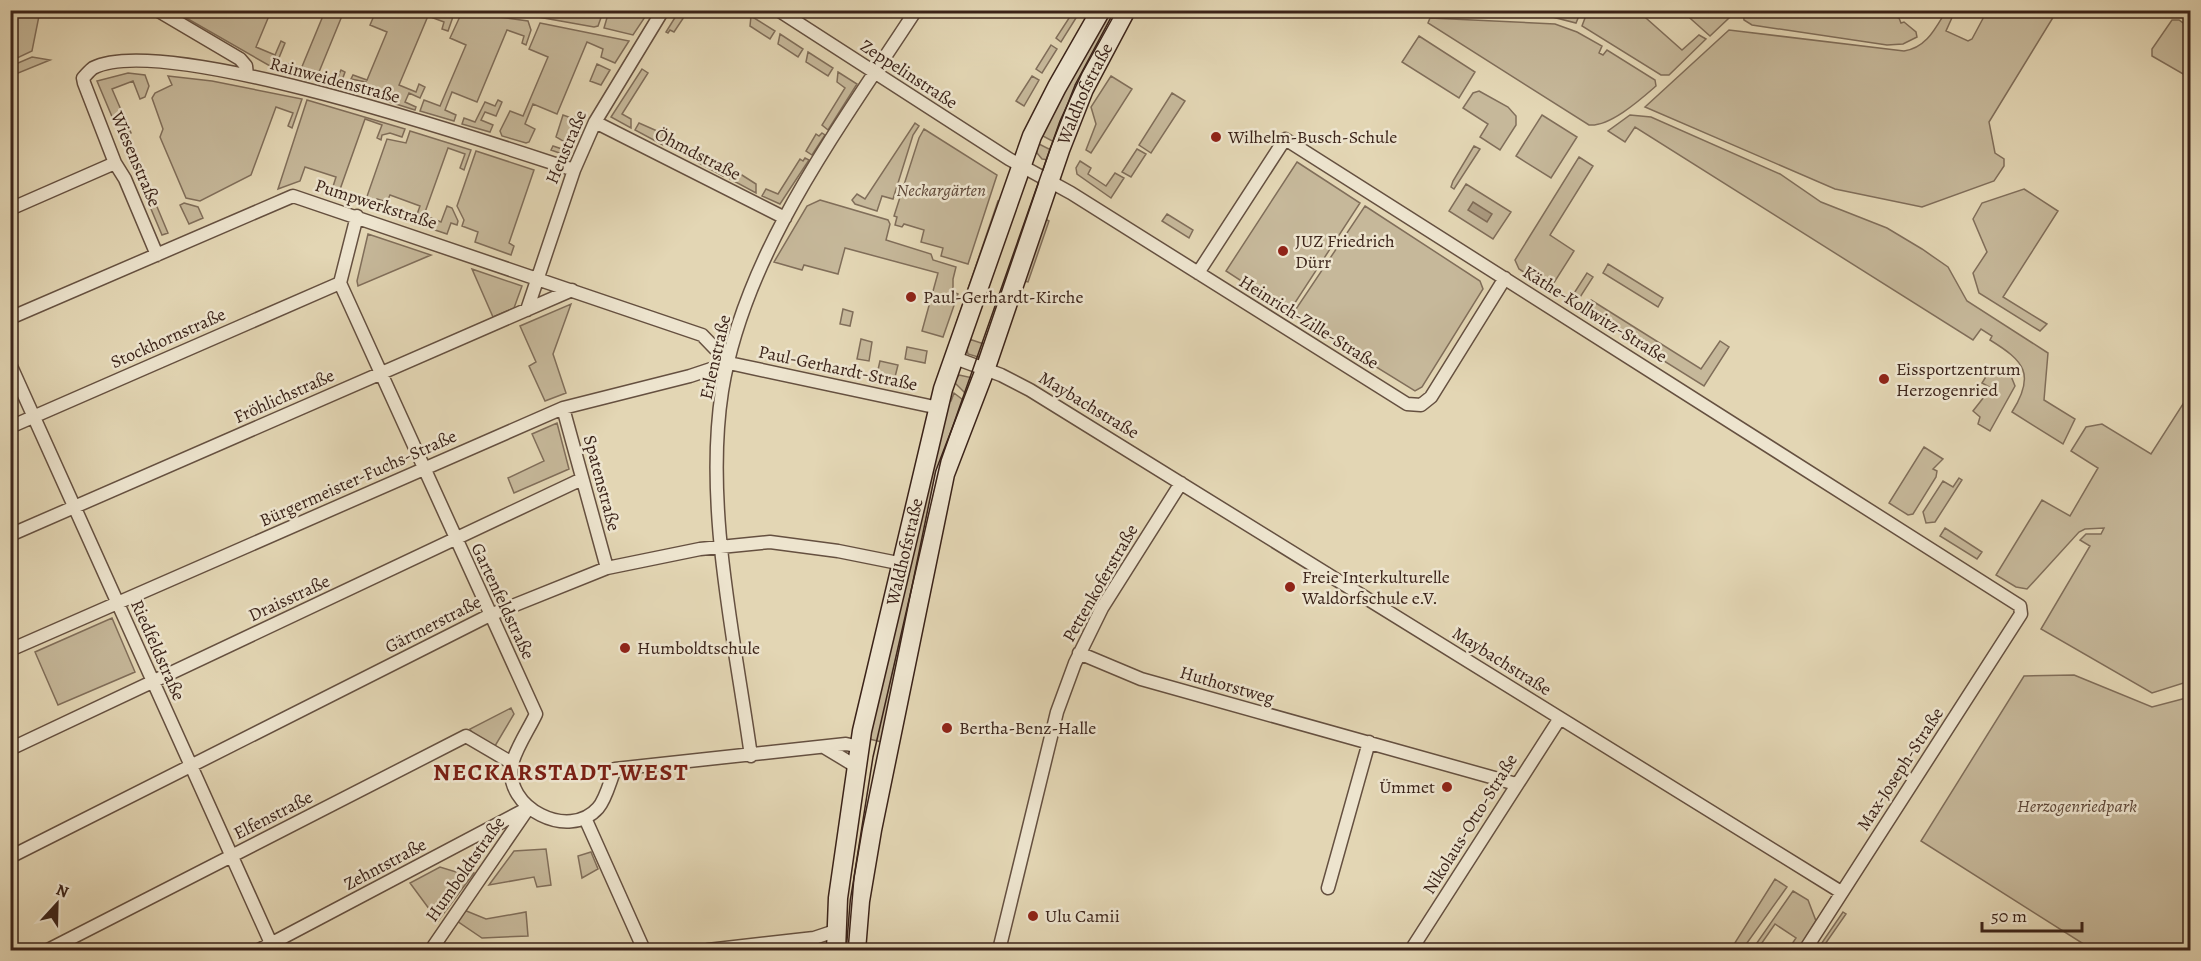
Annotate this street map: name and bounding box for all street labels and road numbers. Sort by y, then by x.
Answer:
street label: Zeppelinstraße [856,34,962,114]
street label: Waldhofstraße [1051,39,1118,149]
street label: Rainweidenstraße [267,51,403,109]
street label: Heustraße [540,106,592,188]
street label: Wiesenstraße [105,107,167,210]
street label: Öhmdstraße [651,122,745,186]
street label: Pumpwerkstraße [312,173,440,235]
street label: Käthe-Kollwitz-Straße [1518,260,1672,368]
street label: Heinrich-Zille-Straße [1235,269,1383,375]
street label: Stockhornstraße [107,302,229,374]
street label: Erlenstraße [694,312,736,402]
street label: Paul-Gerhardt-Straße [756,339,920,397]
street label: Fröhlichstraße [230,363,338,429]
street label: Maybachstraße [1034,366,1144,444]
street label: Bürgermeister-Fuchs-Straße [256,424,460,532]
street label: Spatenstraße [578,432,626,534]
street label: Waldhofstraße [880,496,929,609]
street label: Pettenkoferstraße [1057,520,1143,646]
street label: Gartenfeldstraße [466,539,540,663]
street label: Draisstraße [244,569,334,627]
street label: Gärtnerstraße [381,590,485,658]
street label: Riedfeldstraße [125,596,191,704]
street label: Maybachstraße [1448,621,1556,701]
street label: Huthorstweg [1177,660,1277,710]
street label: Max-Joseph-Straße [1851,703,1949,835]
street label: Nikolaus-Otto-Straße [1417,749,1523,899]
street label: Elfenstraße [229,785,317,845]
street label: Humboldtstraße [420,812,510,926]
street label: Zehntstraße [339,832,431,896]

